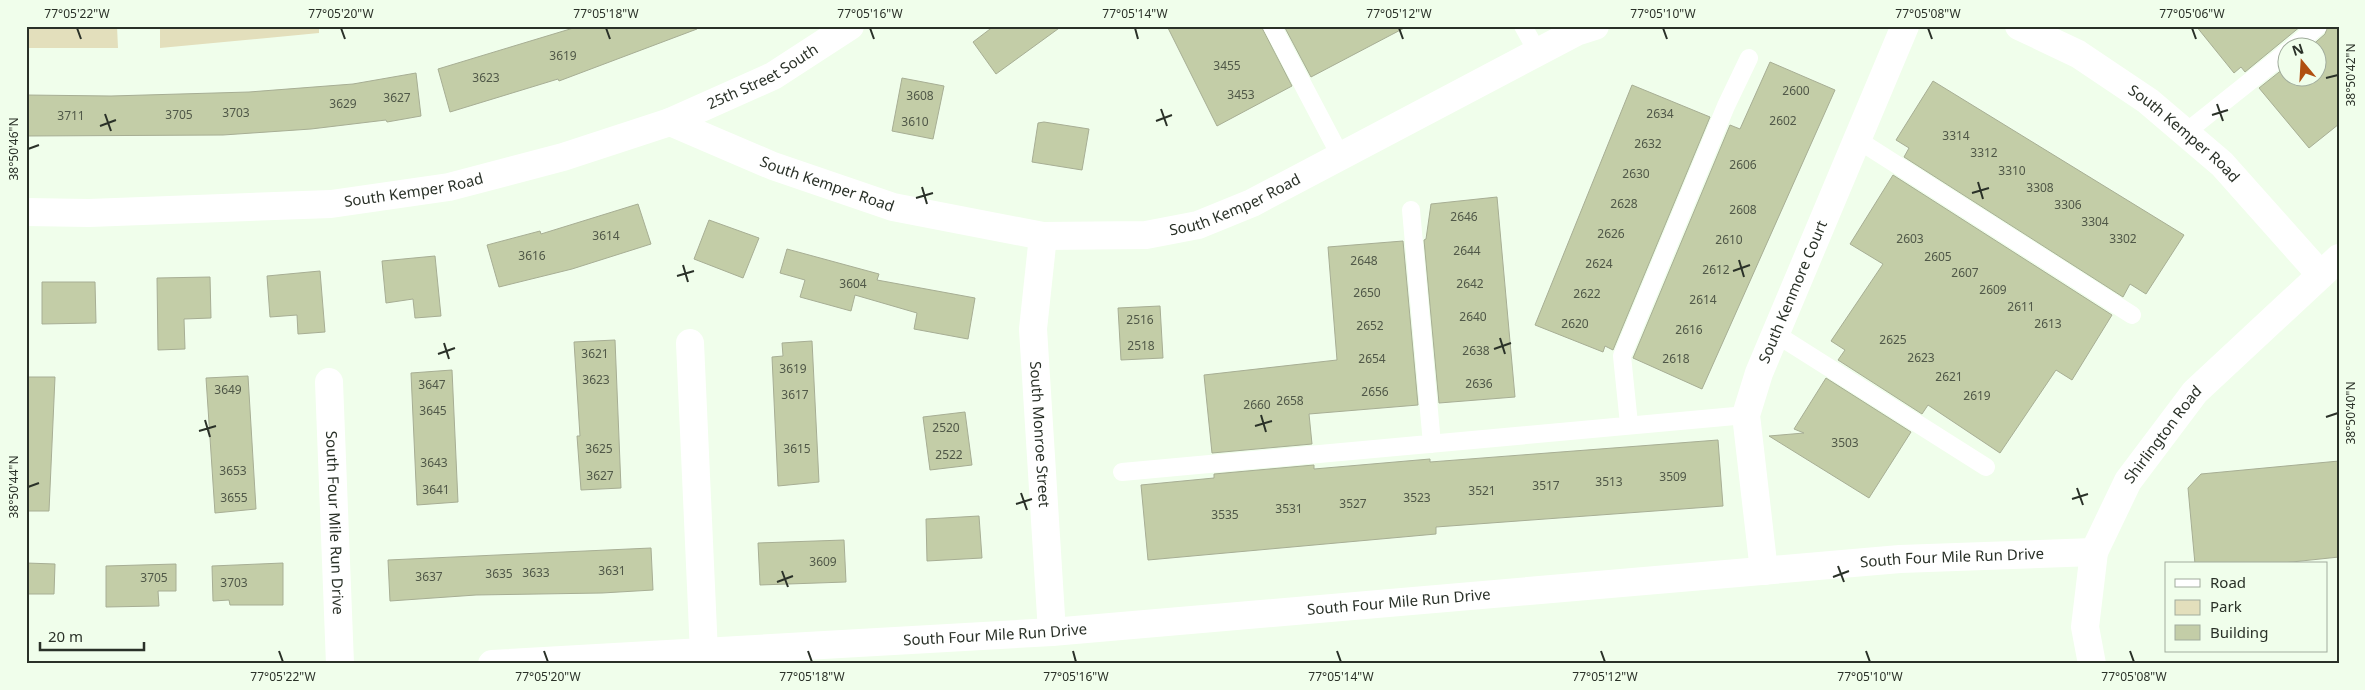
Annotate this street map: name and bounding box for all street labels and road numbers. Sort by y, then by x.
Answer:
street label: 25th Street South [704,39,821,113]
street label: South Kemper Road [2125,80,2245,186]
street label: South Kemper Road [757,151,897,216]
street label: South Kemper Road [343,167,485,211]
street label: South Kemper Road [1167,168,1304,239]
street label: South Kenmore Court [1753,217,1831,366]
street label: South Monroe Street [1026,360,1055,508]
street label: Shirlington Road [2119,380,2205,487]
street label: South Four Mile Run Drive [322,430,349,615]
street label: South Four Mile Run Drive [1859,543,2044,571]
street label: South Four Mile Run Drive [1306,583,1491,619]
street label: South Four Mile Run Drive [903,618,1088,649]

